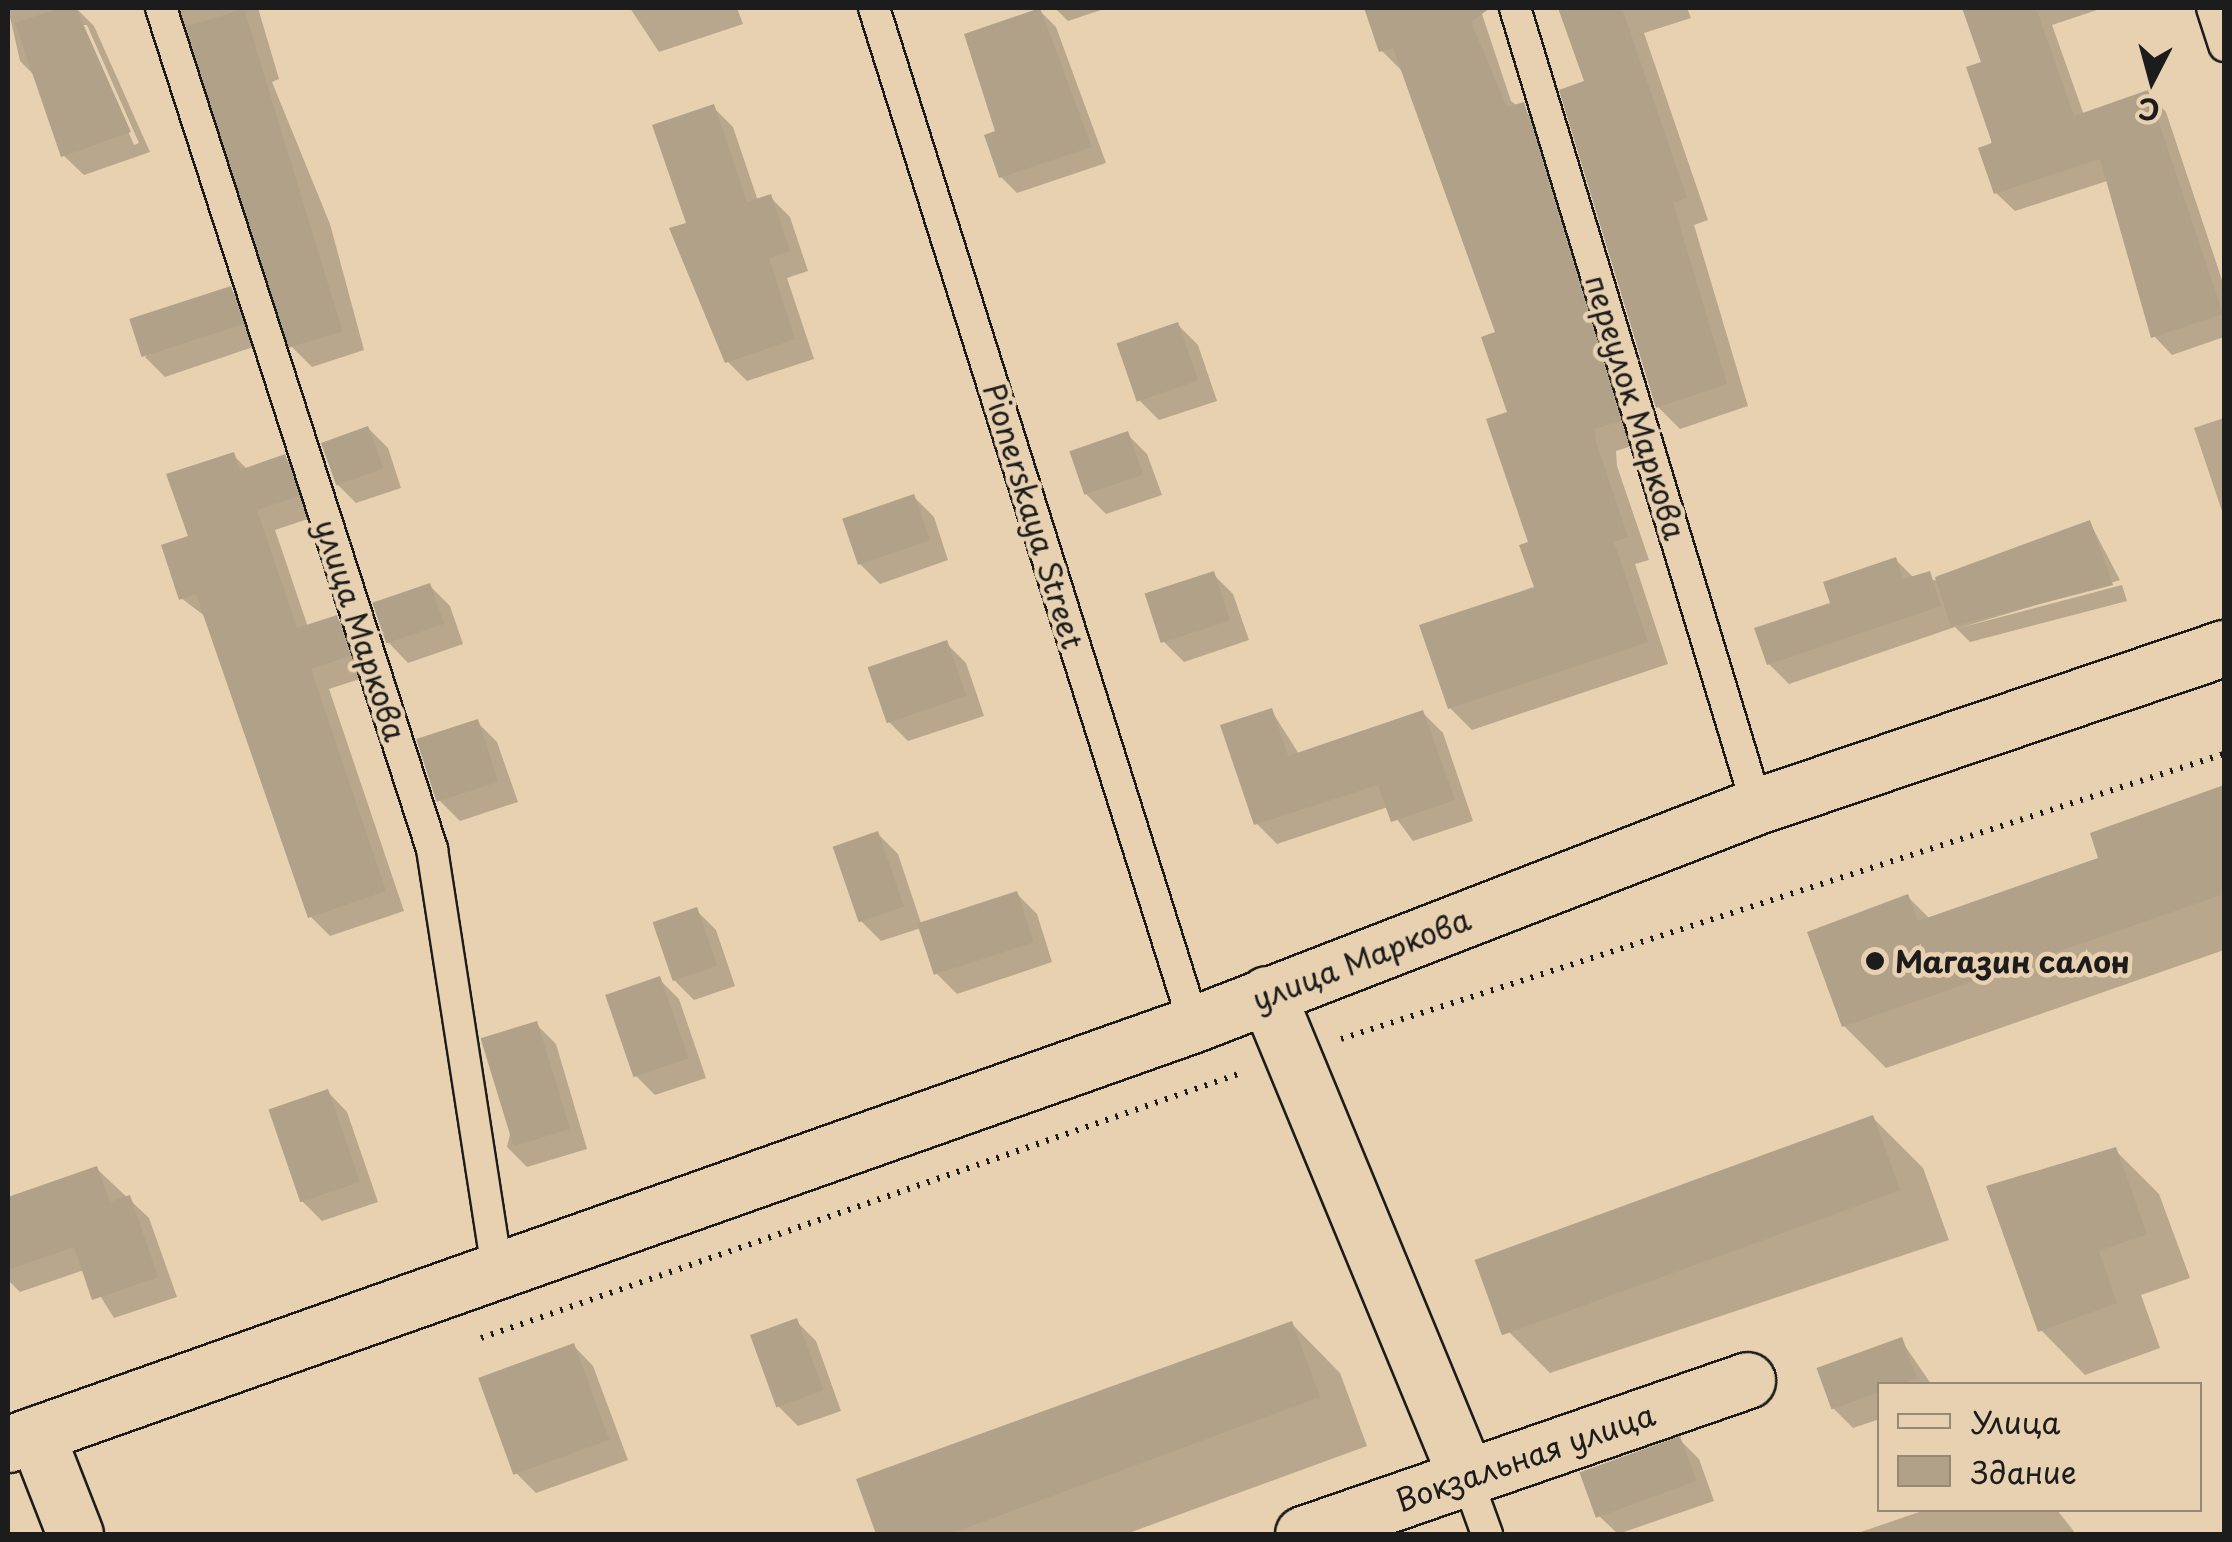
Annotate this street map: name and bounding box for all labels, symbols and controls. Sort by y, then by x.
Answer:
north arrow [2102,30,2202,130]
text: С [2136,88,2162,133]
street label: переулок Маркова [1578,269,1694,545]
street label: Pionerskaya Street [976,378,1092,654]
street label: улица Маркова [308,514,414,746]
street label: улица Маркова [1246,901,1476,1017]
place label: Магазин салон [1895,943,2129,979]
marker: Магазин салон [1864,950,1886,972]
legend [1877,1382,2202,1512]
street label: Вокзальная улица [1390,1395,1660,1519]
text: Улица [1971,1399,2060,1444]
text: Здание [1971,1449,2077,1494]

